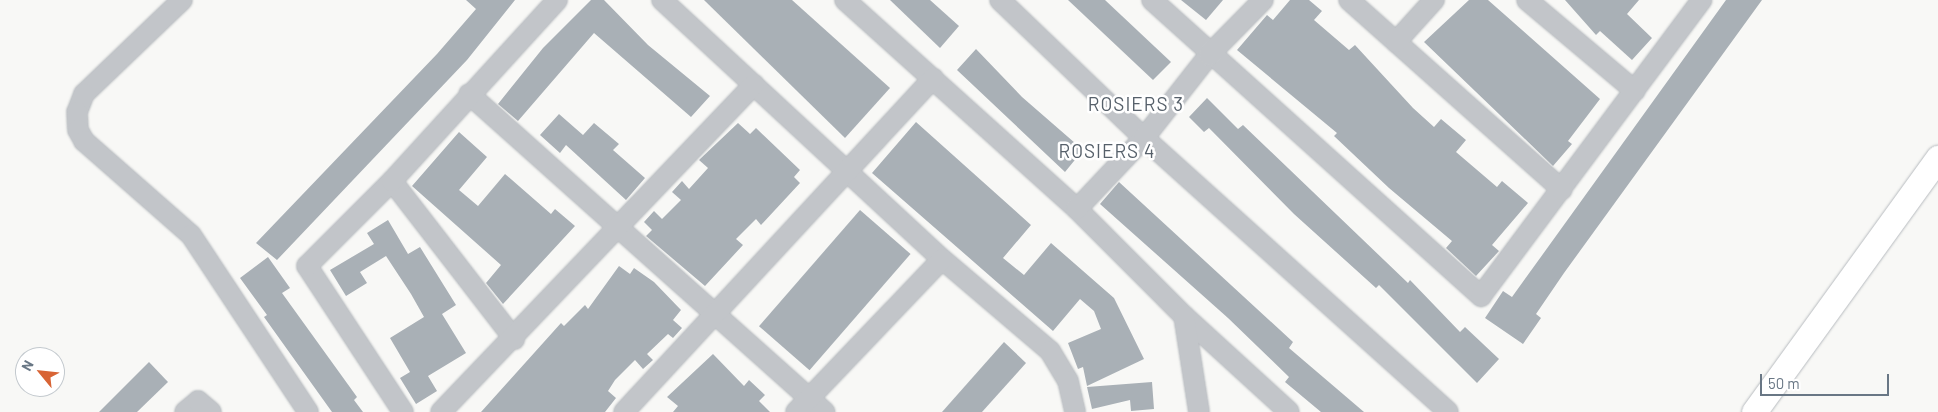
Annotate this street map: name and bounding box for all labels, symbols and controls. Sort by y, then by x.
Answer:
district label: ROSIERS 3 [1087,93,1185,115]
district label: ROSIERS 4 [1057,140,1157,162]
north arrow [15,347,65,397]
text: N [18,357,37,373]
scale bar [1763,364,1892,396]
text: 50 m [1768,374,1800,392]

